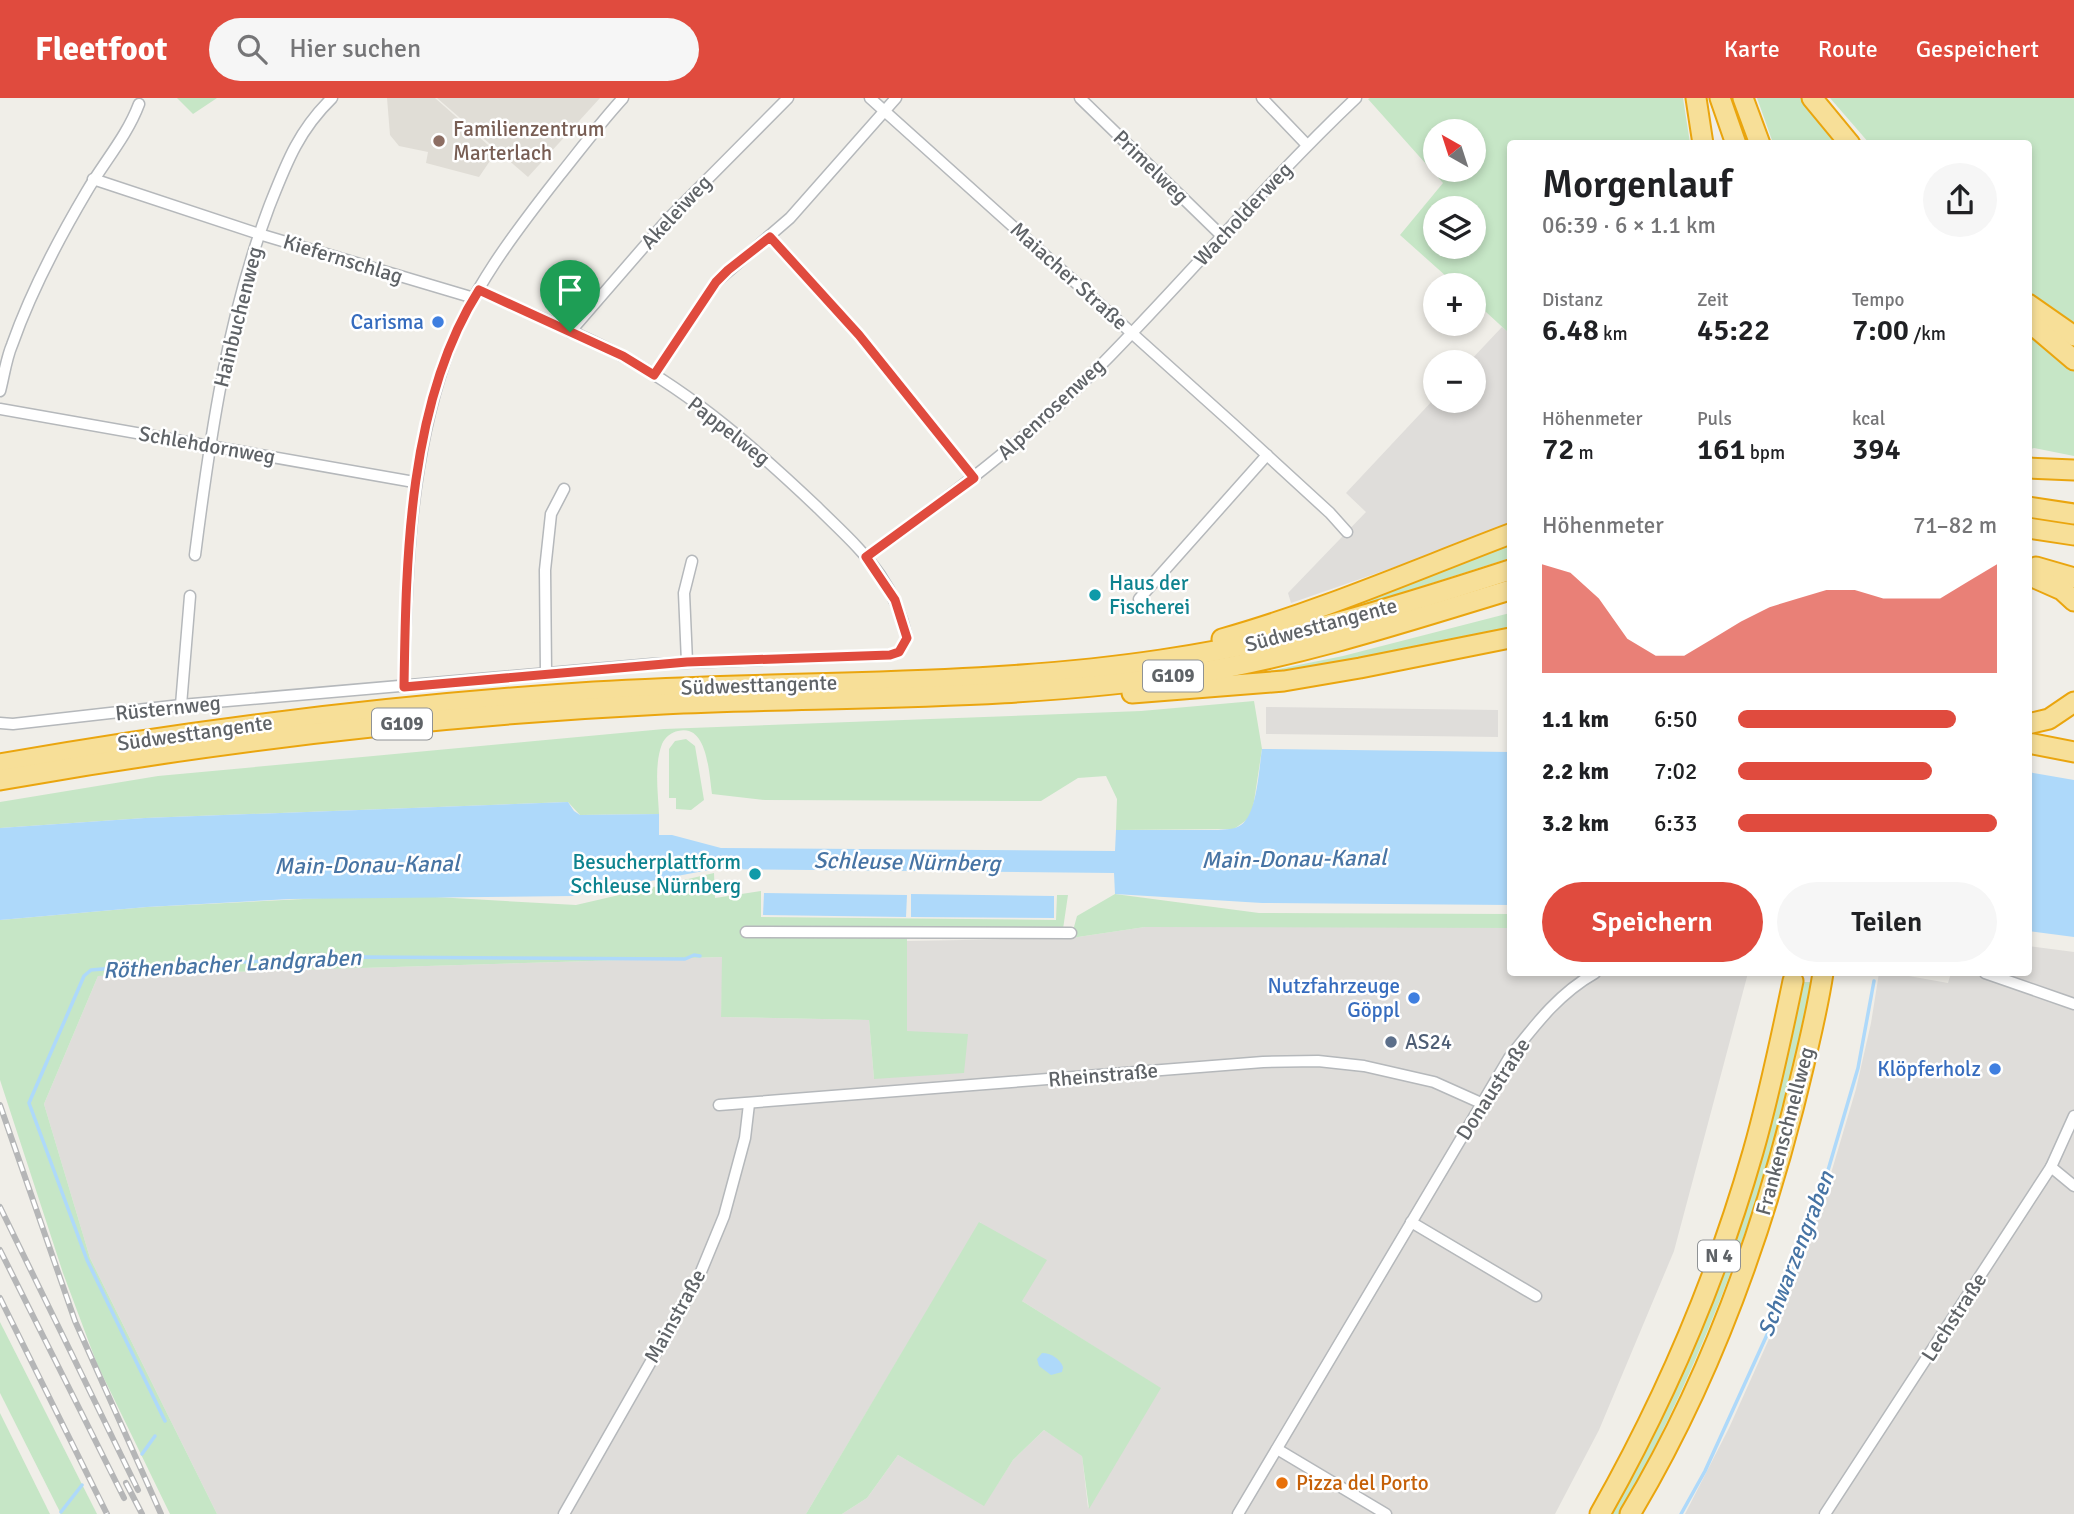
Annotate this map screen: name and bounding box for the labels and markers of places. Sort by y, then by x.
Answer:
place label: Familienzentrum Marterlach [453,116,604,166]
marker: Familienzentrum Marterlach [431,133,447,149]
pin [540,260,600,332]
place label: Carisma [350,309,424,335]
marker: Carisma [430,314,446,330]
place label: Haus der Fischerei [1109,570,1190,620]
marker: Haus der Fischerei [1087,587,1103,603]
place label: Besucherplattform Schleuse Nürnberg [571,849,741,899]
marker: Besucherplattform Schleuse Nürnberg [747,866,763,882]
place label: Nutzfahrzeuge Göppl [1268,973,1400,1023]
marker: Nutzfahrzeuge Göppl [1406,990,1422,1006]
place label: AS24 [1405,1029,1452,1055]
marker: AS24 [1383,1034,1399,1050]
place label: Klöpferholz [1877,1056,1981,1082]
marker: Klöpferholz [1987,1061,2003,1077]
place label: Pizza del Porto [1296,1470,1429,1496]
marker: Pizza del Porto [1274,1475,1290,1491]

